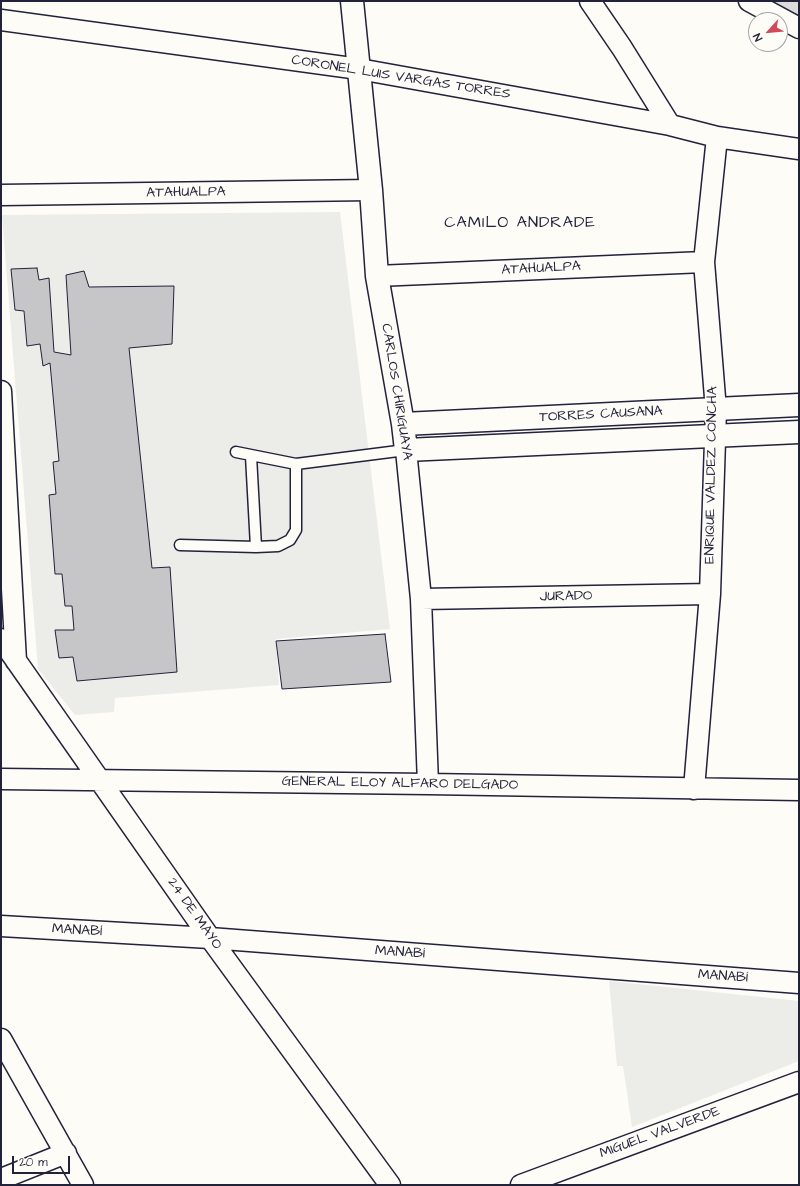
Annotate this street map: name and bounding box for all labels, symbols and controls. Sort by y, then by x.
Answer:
north arrow [748,12,788,52]
text: N [750,31,766,44]
street label: CORONEL LUIS VARGAS TORRES [290,52,512,104]
street label: ATAHUALPA [146,184,226,202]
district label: CAMILO ANDRADE [444,214,596,234]
street label: ATAHUALPA [501,259,581,279]
street label: CARLOS CHIRIGUAYA [377,322,415,462]
street label: ENRIQUE VALDEZ CONCHA [702,386,722,564]
street label: TORRES CAUSANA [539,403,663,427]
street label: JURADO [540,588,592,606]
street label: GENERAL ELOY ALFARO DELGADO [282,774,518,794]
street label: 24 DE MAYO [163,875,225,953]
street label: MANABÍ [51,921,103,941]
street label: MANABÍ [374,943,426,963]
street label: MANABÍ [697,967,749,987]
street label: MIGUEL VALVERDE [598,1103,722,1163]
scale bar [14,1148,72,1174]
text: 20 m [19,1154,48,1171]

